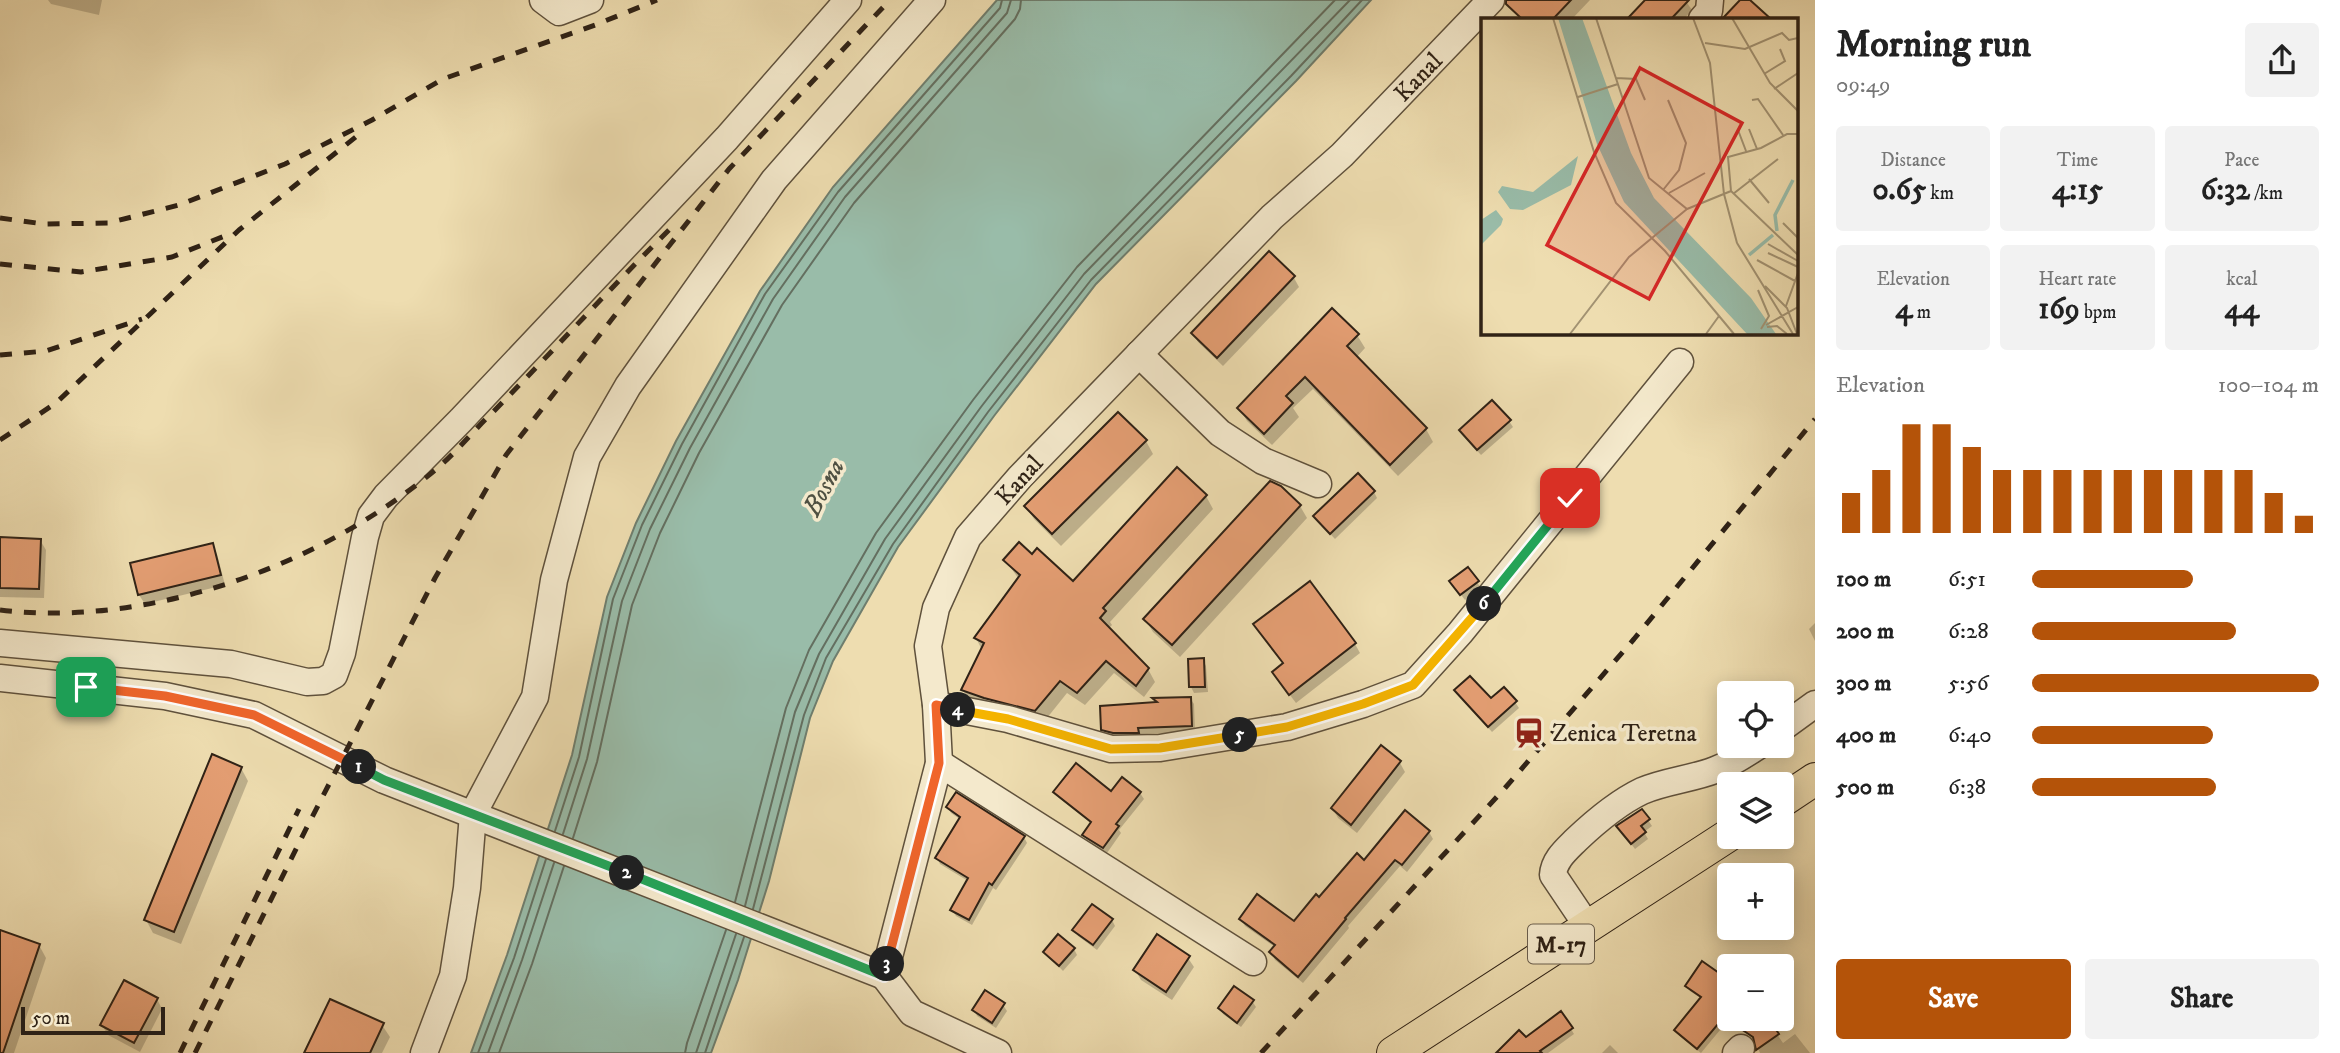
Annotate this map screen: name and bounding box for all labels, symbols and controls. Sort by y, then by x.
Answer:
inset map [1481,18,1798,334]
text: Morning run [1836,21,2031,69]
button: share [2245,23,2319,97]
street label: Kanal [1388,46,1450,109]
text: 09:49 [1836,71,1891,100]
text: Distance [1880,149,1946,172]
text: Time [2057,149,2098,172]
text: Pace [2224,149,2259,172]
text: 0.65 [1872,172,1926,209]
text: 4:15 [2052,172,2103,209]
text: 6:32 [2201,172,2250,209]
text: km [1926,182,1954,205]
text: /km [2250,182,2283,205]
text: Elevation [1876,268,1950,291]
text: Heart rate [2039,268,2116,291]
text: kcal [2226,268,2257,291]
text: 4 [1895,291,1913,328]
text: 169 [2038,291,2080,328]
text: 44 [2225,291,2259,328]
text: m [1913,301,1931,324]
text: bpm [2080,301,2117,324]
text: Elevation [1836,371,1925,400]
text: 100–104 m [2218,371,2319,400]
street label: Kanal [990,449,1050,512]
water label: Bosna [795,454,853,522]
pin [1540,468,1600,528]
icon: check [1551,479,1589,517]
text: 100 m [1836,565,1891,594]
text: 6:51 [1948,565,1986,594]
pin: 6 [1466,586,1502,622]
text: 6 [1479,592,1488,615]
text: 200 m [1836,617,1894,646]
text: 6:28 [1948,617,1989,646]
pin [56,657,116,717]
icon: arrive [67,668,105,706]
text: 300 m [1836,669,1892,698]
text: 5:56 [1948,669,1989,698]
map controls [1717,681,1794,1031]
button: locate [1717,681,1794,758]
pin: 4 [940,692,976,728]
text: 4 [952,698,963,721]
station icon: Zenica Teretna [1512,716,1546,750]
pin: 5 [1222,718,1258,752]
place label: Zenica Teretna [1552,719,1698,749]
text: 400 m [1836,721,1896,750]
text: 6:40 [1948,721,1992,750]
text: 5 [1235,723,1244,746]
pin: 1 [342,750,376,784]
text: 1 [355,755,362,778]
button: layers [1717,772,1794,849]
text: 500 m [1836,773,1894,802]
text: 6:38 [1948,773,1986,802]
pin: 2 [610,856,644,890]
text: 2 [622,861,631,884]
button: + [1717,863,1794,940]
road number: M-17 [1528,925,1594,964]
pin: 3 [870,946,904,982]
text: 3 [883,952,890,975]
button: − [1717,954,1794,1031]
button: Save [1836,959,2071,1039]
button: Share [2085,959,2319,1039]
scale bar [21,1004,164,1036]
text: 50 m [32,1007,70,1030]

